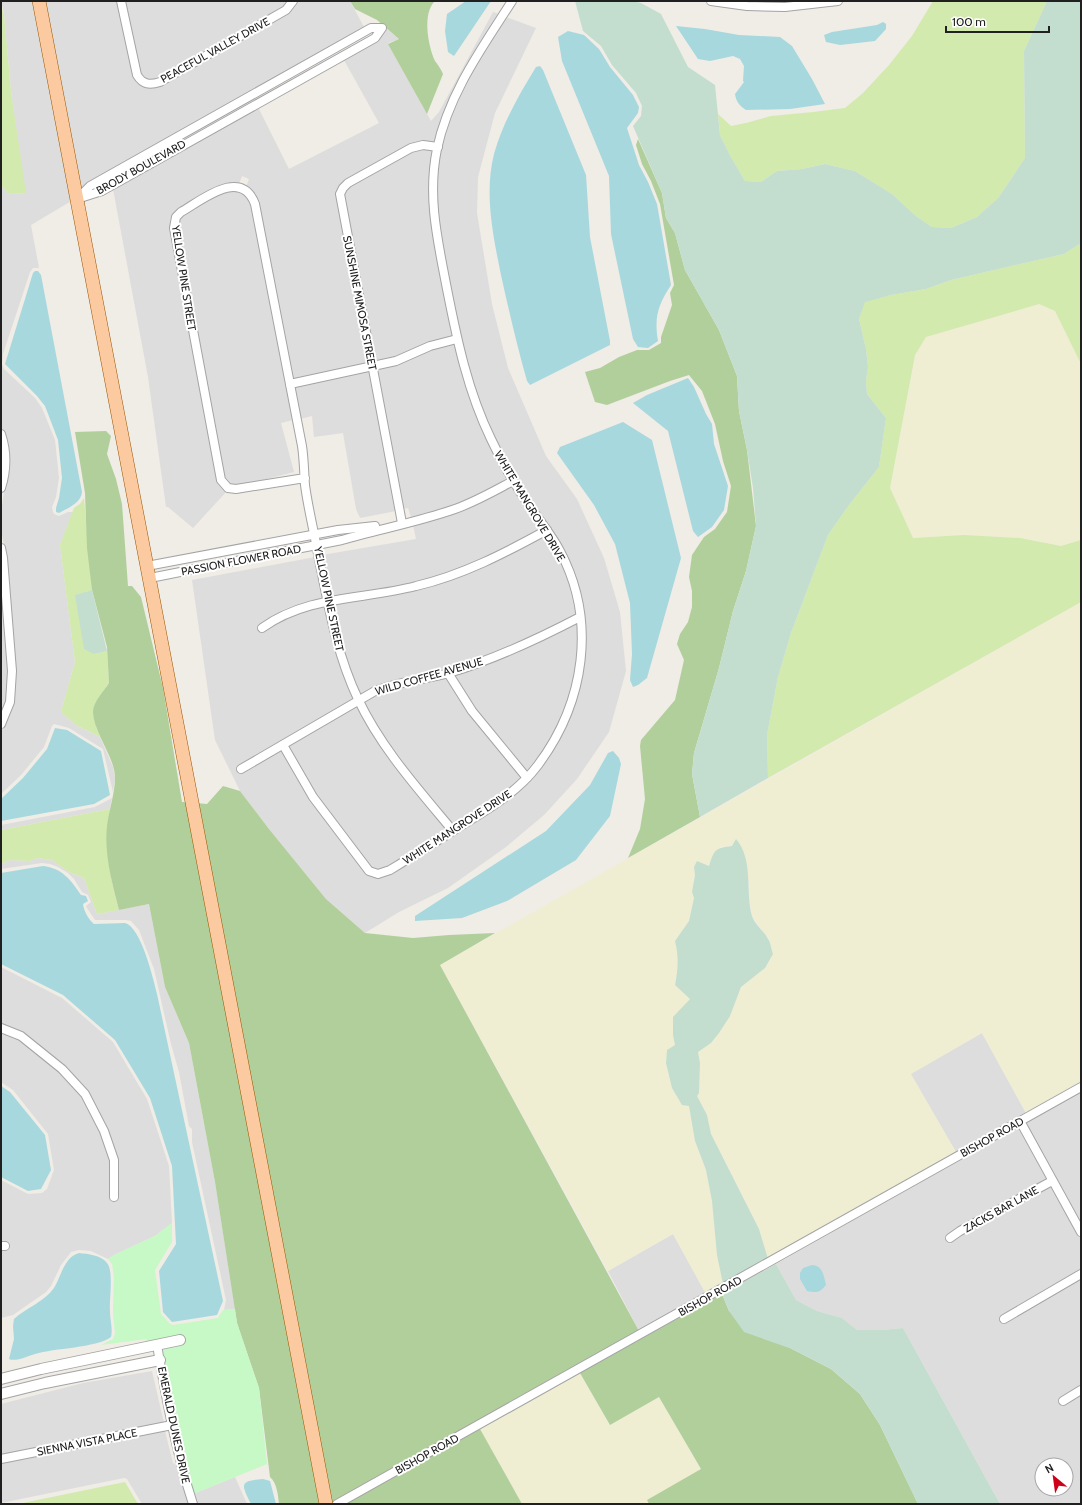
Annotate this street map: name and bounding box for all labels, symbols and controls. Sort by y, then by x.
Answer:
scale bar [946,8,1049,34]
street label: PEACEFUL VALLEY DRIVE [158,14,272,86]
text: 100 m [952,14,986,29]
street label: BRODY BOULEVARD [94,137,188,197]
street label: YELLOW PINE STREET [169,223,199,332]
street label: SUNSHINE MIMOSA STREET [340,234,380,372]
street label: WHITE MANGROVE DRIVE [491,448,569,564]
street label: PASSION FLOWER ROAD [180,542,302,578]
street label: YELLOW PINE STREET [311,544,347,653]
street label: WILD COFFEE AVENUE [374,654,484,698]
street label: WHITE MANGROVE DRIVE [400,787,514,867]
street label: BISHOP ROAD [958,1114,1026,1160]
street label: ZACKS BAR LANE [961,1183,1041,1235]
street label: BISHOP ROAD [676,1273,744,1319]
street label: EMERALD DUNES DRIVE [155,1365,193,1485]
street label: SIENNA VISTA PLACE [36,1425,138,1459]
street label: BISHOP ROAD [393,1431,461,1477]
north arrow [1034,1457,1074,1497]
text: N [1042,1460,1056,1476]

